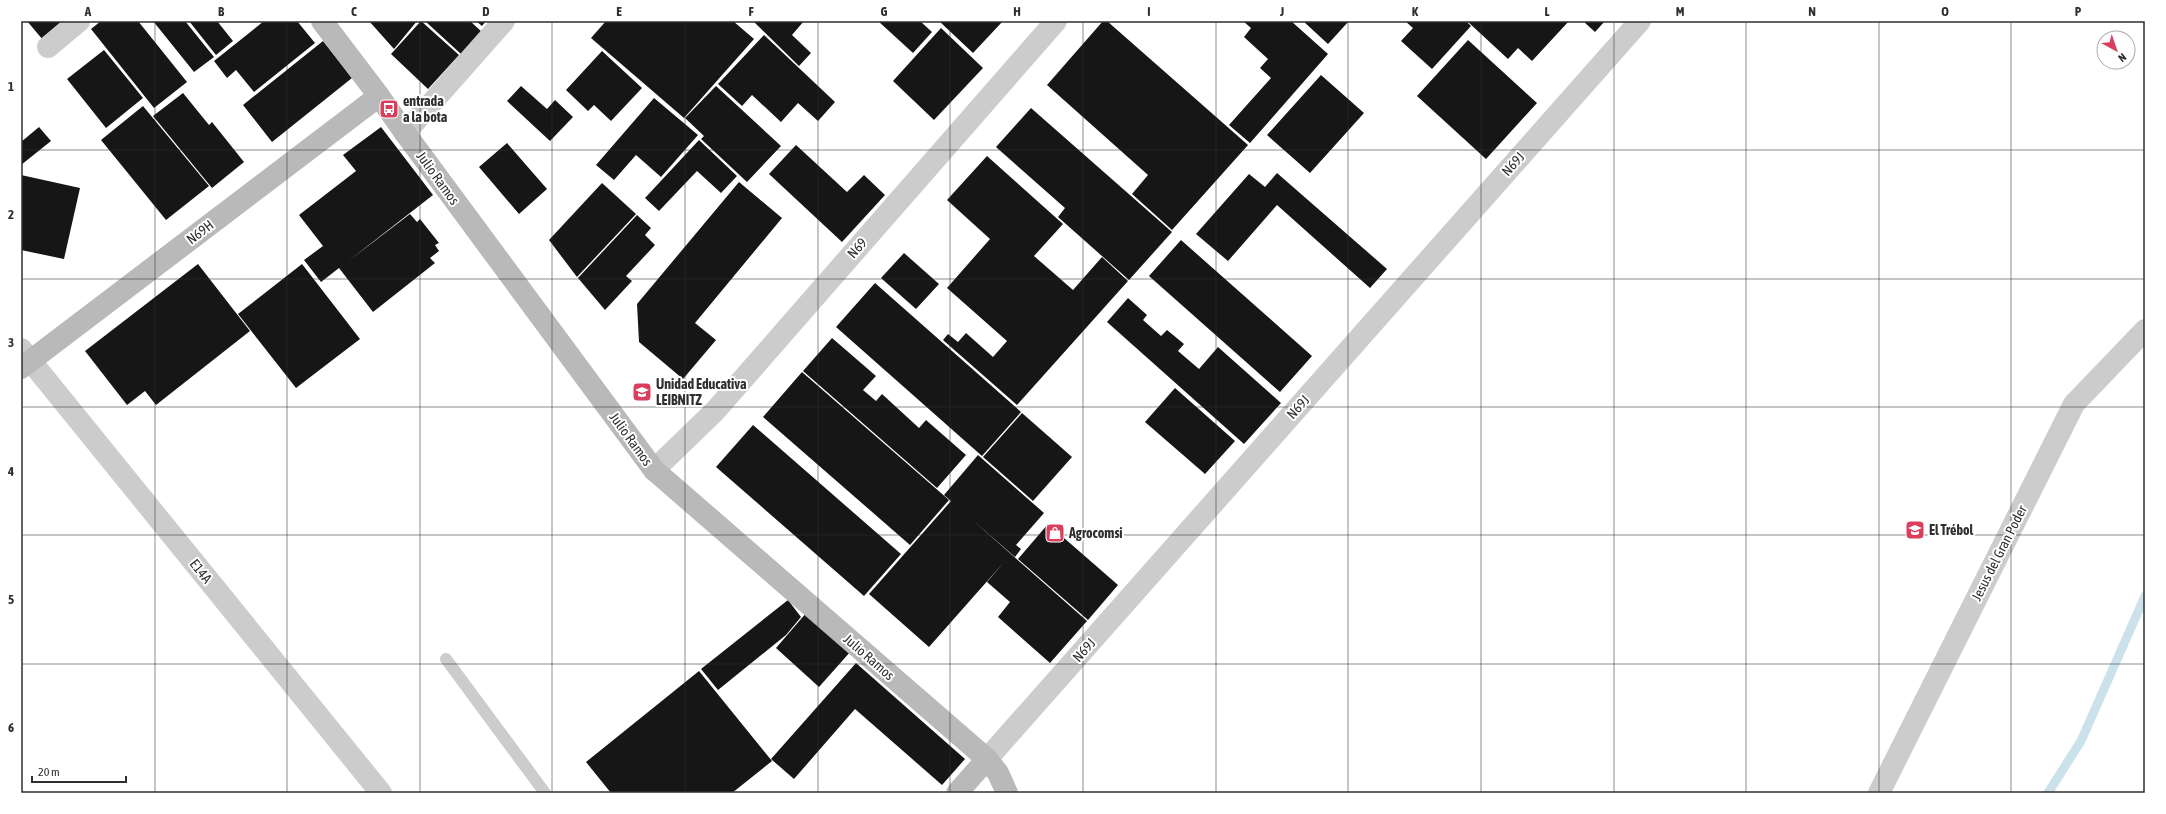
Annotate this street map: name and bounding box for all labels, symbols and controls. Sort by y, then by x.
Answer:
text: A [84,4,92,19]
text: B [218,4,225,19]
text: C [351,4,357,19]
text: D [482,4,490,19]
text: E [616,4,622,19]
text: F [748,4,754,19]
text: G [881,4,888,19]
text: H [1013,4,1021,19]
text: I [1147,4,1151,19]
text: J [1279,4,1284,19]
text: K [1412,4,1419,19]
text: L [1544,4,1550,19]
text: M [1676,4,1685,19]
text: N [1808,4,1816,19]
text: O [1941,4,1949,19]
text: P [2075,4,2082,19]
north arrow [2096,30,2136,70]
text: N [2116,51,2129,64]
text: 1 [8,79,14,94]
place label: entrada a la bota [403,93,448,125]
bus stop icon: entrada a la bota [378,98,400,120]
street label: Julio Ramos [413,148,463,208]
street label: N69J [1498,149,1528,179]
text: 2 [8,207,14,222]
street label: N69H [183,217,217,247]
street label: N69 [844,235,870,261]
text: 3 [8,335,14,350]
place label: Unidad Educativa LEIBNITZ [656,376,747,408]
school or university icon: Unidad Educativa LEIBNITZ [631,381,653,403]
street label: N69J [1283,392,1313,422]
street label: Julio Ramos [606,409,656,469]
text: 4 [7,464,14,479]
street label: Jesus del Gran Poder [1968,502,2030,603]
school or university icon: El Trébol [1904,519,1926,541]
shop icon: Agrocomsi [1044,522,1066,544]
place label: El Trébol [1929,522,1974,538]
place label: Agrocomsi [1068,525,1123,541]
street label: E14A [187,556,215,586]
text: 5 [8,592,14,607]
street label: Julio Ramos [840,631,898,683]
street label: N69J [1069,635,1099,665]
text: 6 [8,720,14,735]
scale bar [32,758,126,784]
text: 20 m [38,765,60,779]

